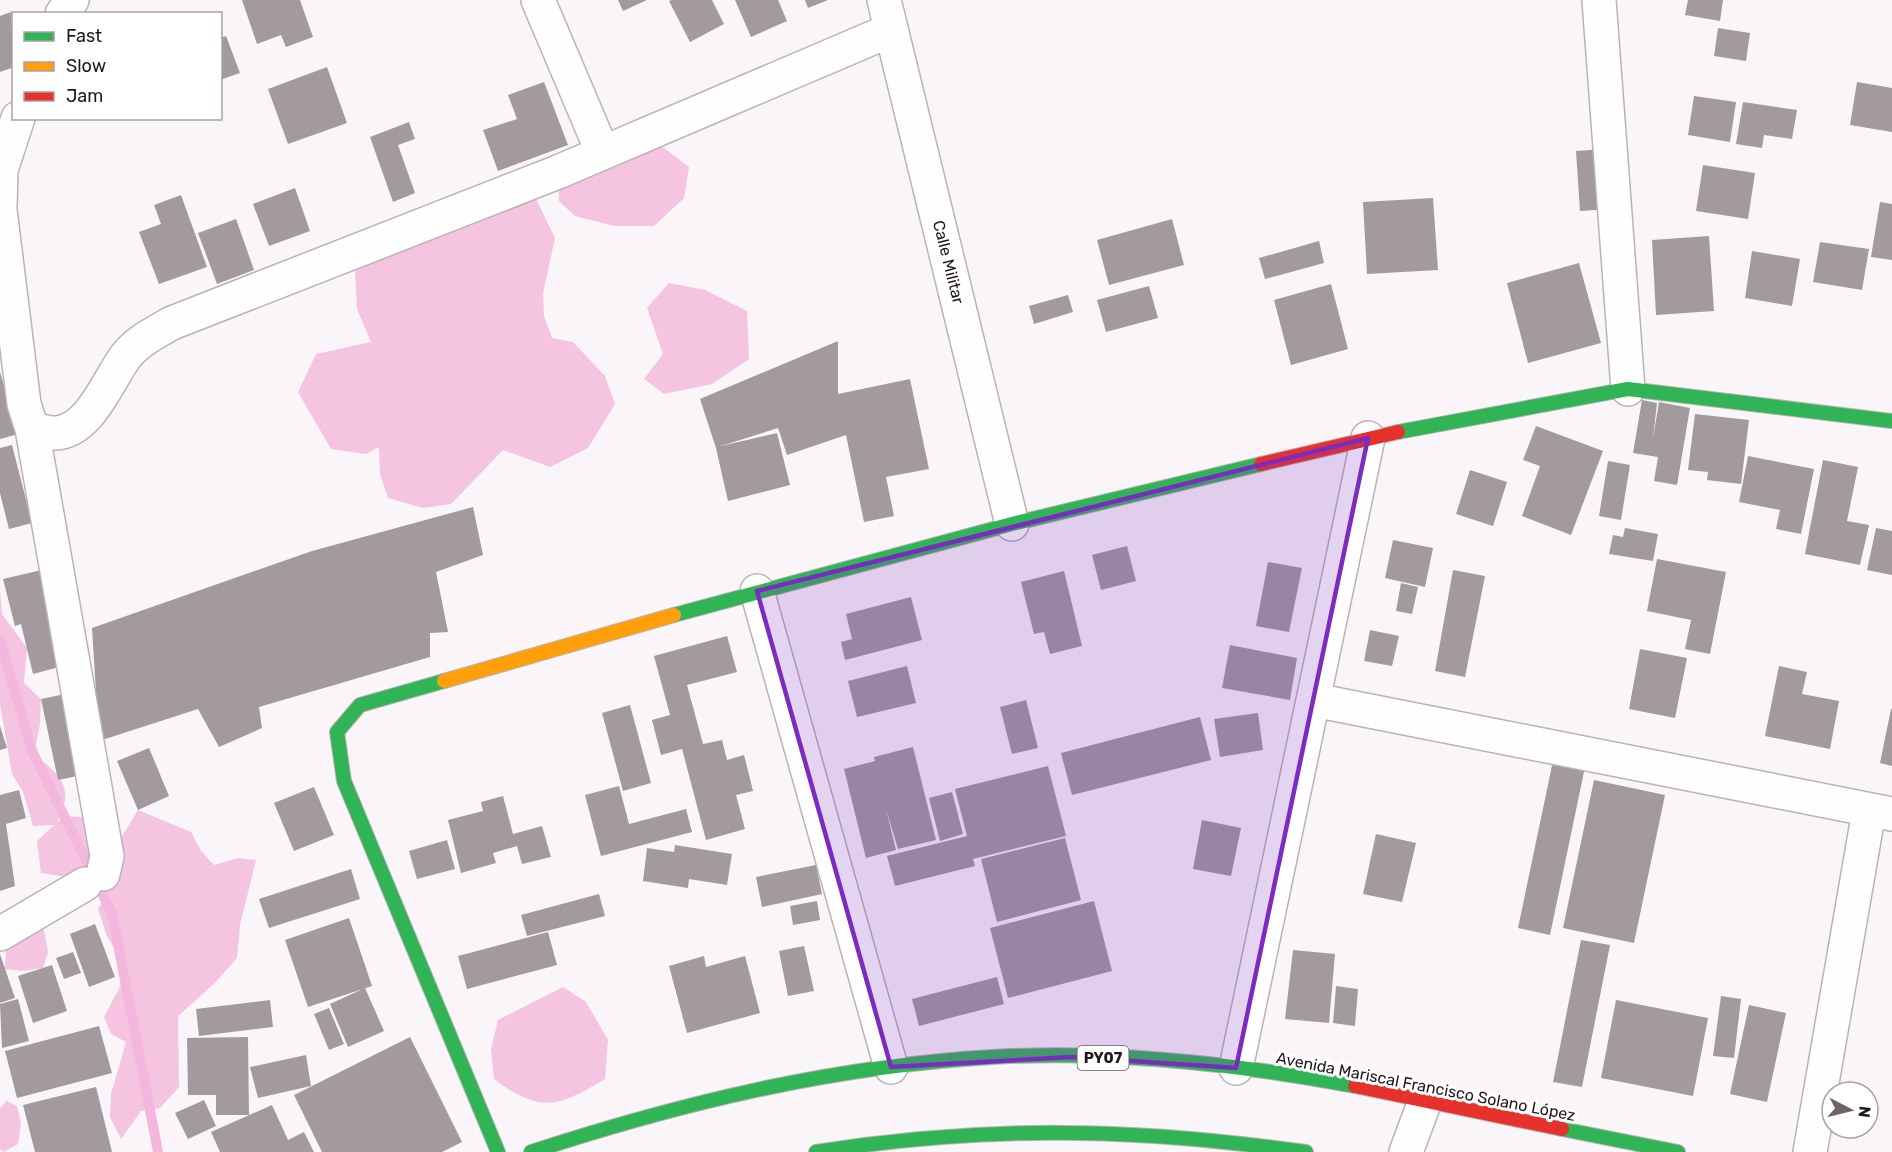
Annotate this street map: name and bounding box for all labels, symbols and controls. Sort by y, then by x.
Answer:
legend [12,12,222,120]
text: Fast [66,25,102,47]
text: Slow [66,55,106,77]
text: Jam [66,85,103,107]
street label: Calle Militar [929,218,968,306]
road number: PY07 [1078,1046,1128,1070]
street label: Avenida Mariscal Francisco Solano López [1275,1048,1577,1125]
north arrow [1820,1080,1880,1140]
text: N [1854,1105,1875,1119]

